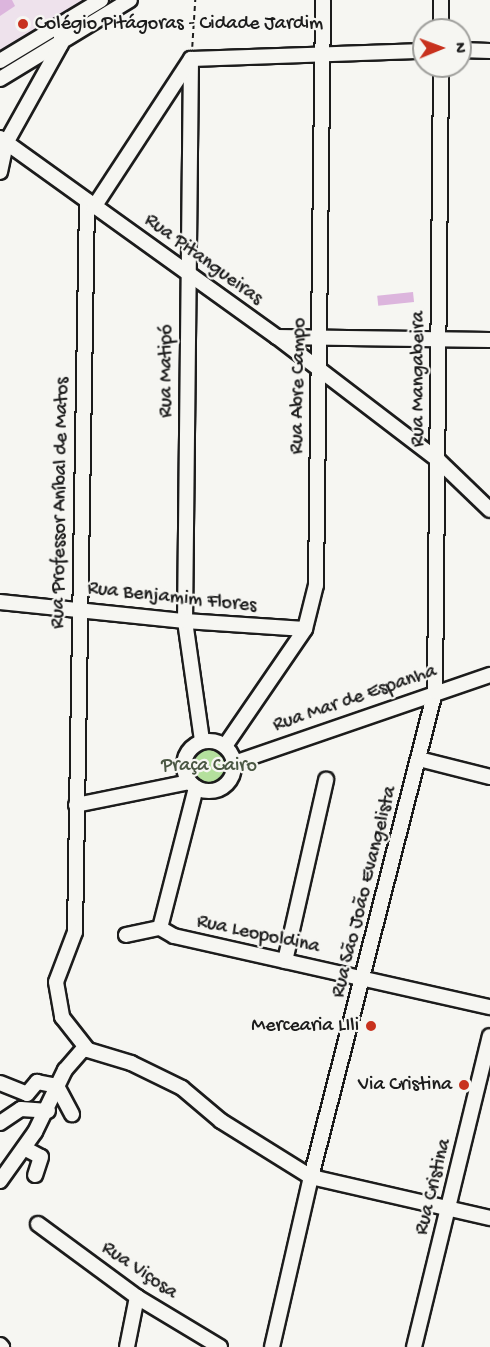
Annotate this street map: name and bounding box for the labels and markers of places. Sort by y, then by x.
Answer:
place label: Colégio Pitágoras - Cidade Jardim [35,12,323,36]
marker: Colégio Pitágoras - Cidade Jardim [16,17,30,31]
place label: Mercearia LIli [251,1014,359,1038]
marker: Mercearia LIli [364,1019,378,1033]
place label: Via Cristina [358,1073,452,1097]
marker: Via Cristina [457,1078,471,1092]

